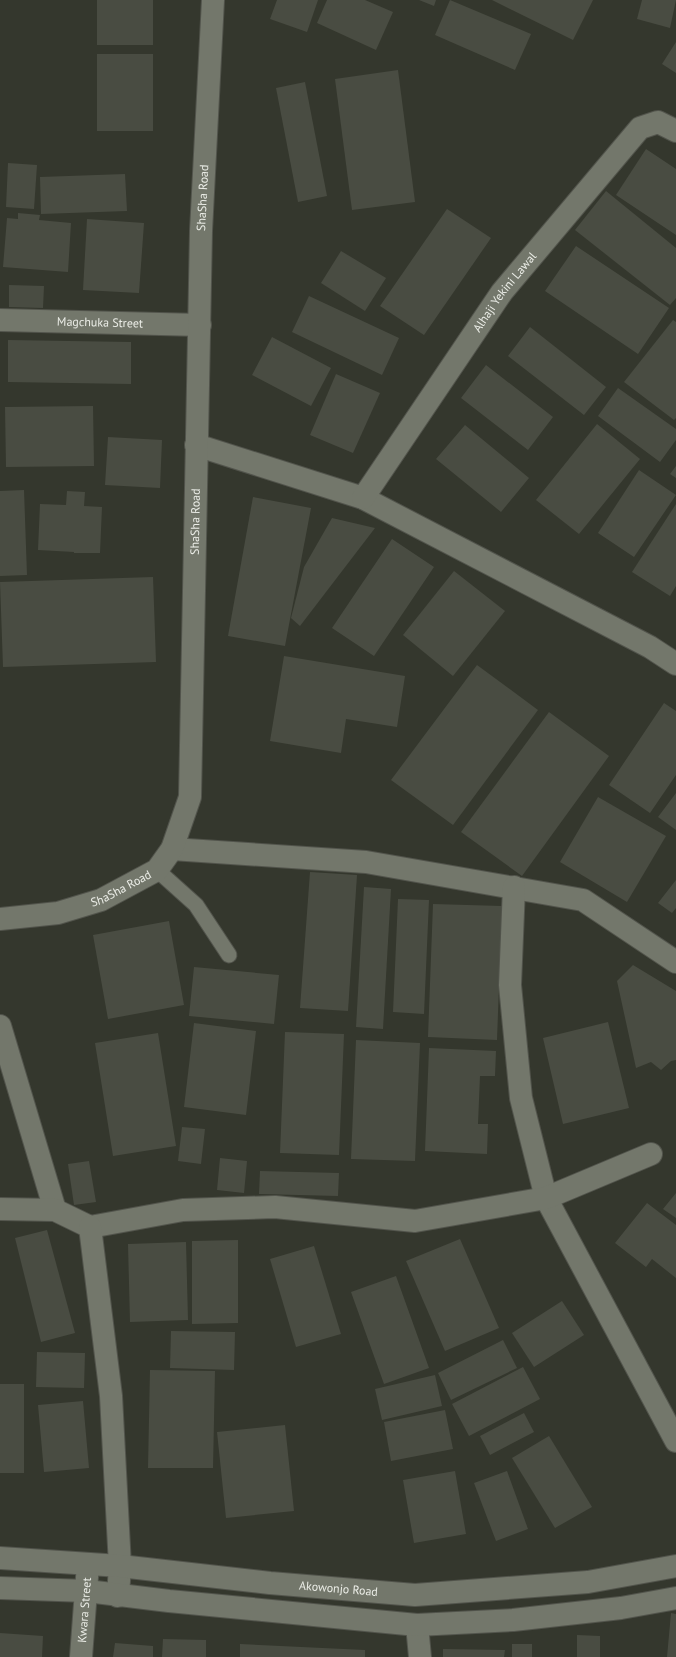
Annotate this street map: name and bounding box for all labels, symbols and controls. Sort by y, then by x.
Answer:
street label: ShaSha Road [193,164,211,231]
street label: Alhaji Yekini Lawal [469,248,540,335]
street label: Magchuka Street [57,313,143,331]
street label: ShaSha Road [187,488,203,555]
street label: ShaSha Road [89,867,154,910]
street label: Kwara Street [74,1577,94,1643]
street label: Akowonjo Road [299,1577,379,1599]

